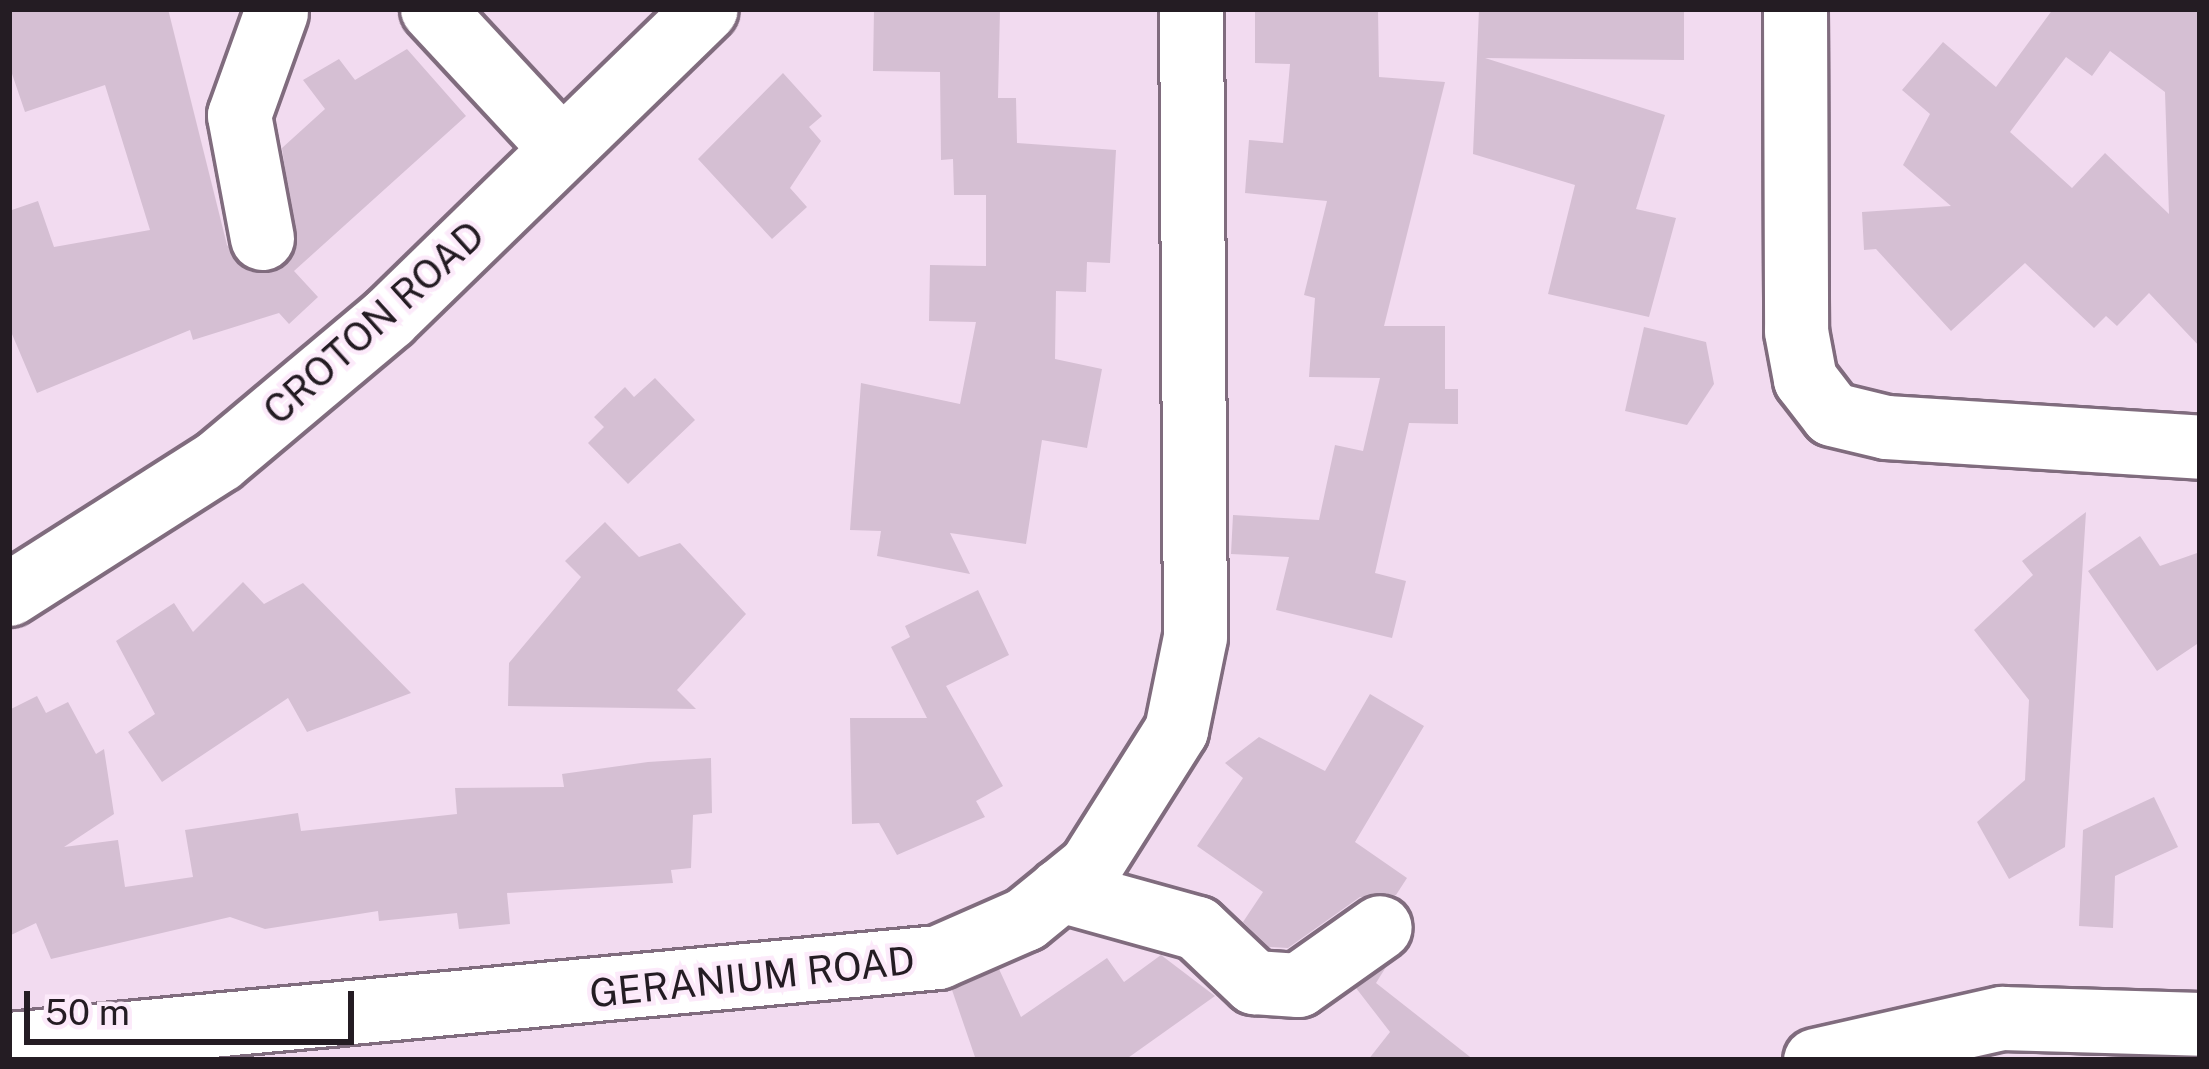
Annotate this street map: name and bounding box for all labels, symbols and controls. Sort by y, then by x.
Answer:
street label: CROTON ROAD [254,212,494,434]
street label: GERANIUM ROAD [587,937,917,1017]
scale bar [30,967,360,1041]
text: 50 m [45,991,130,1033]

